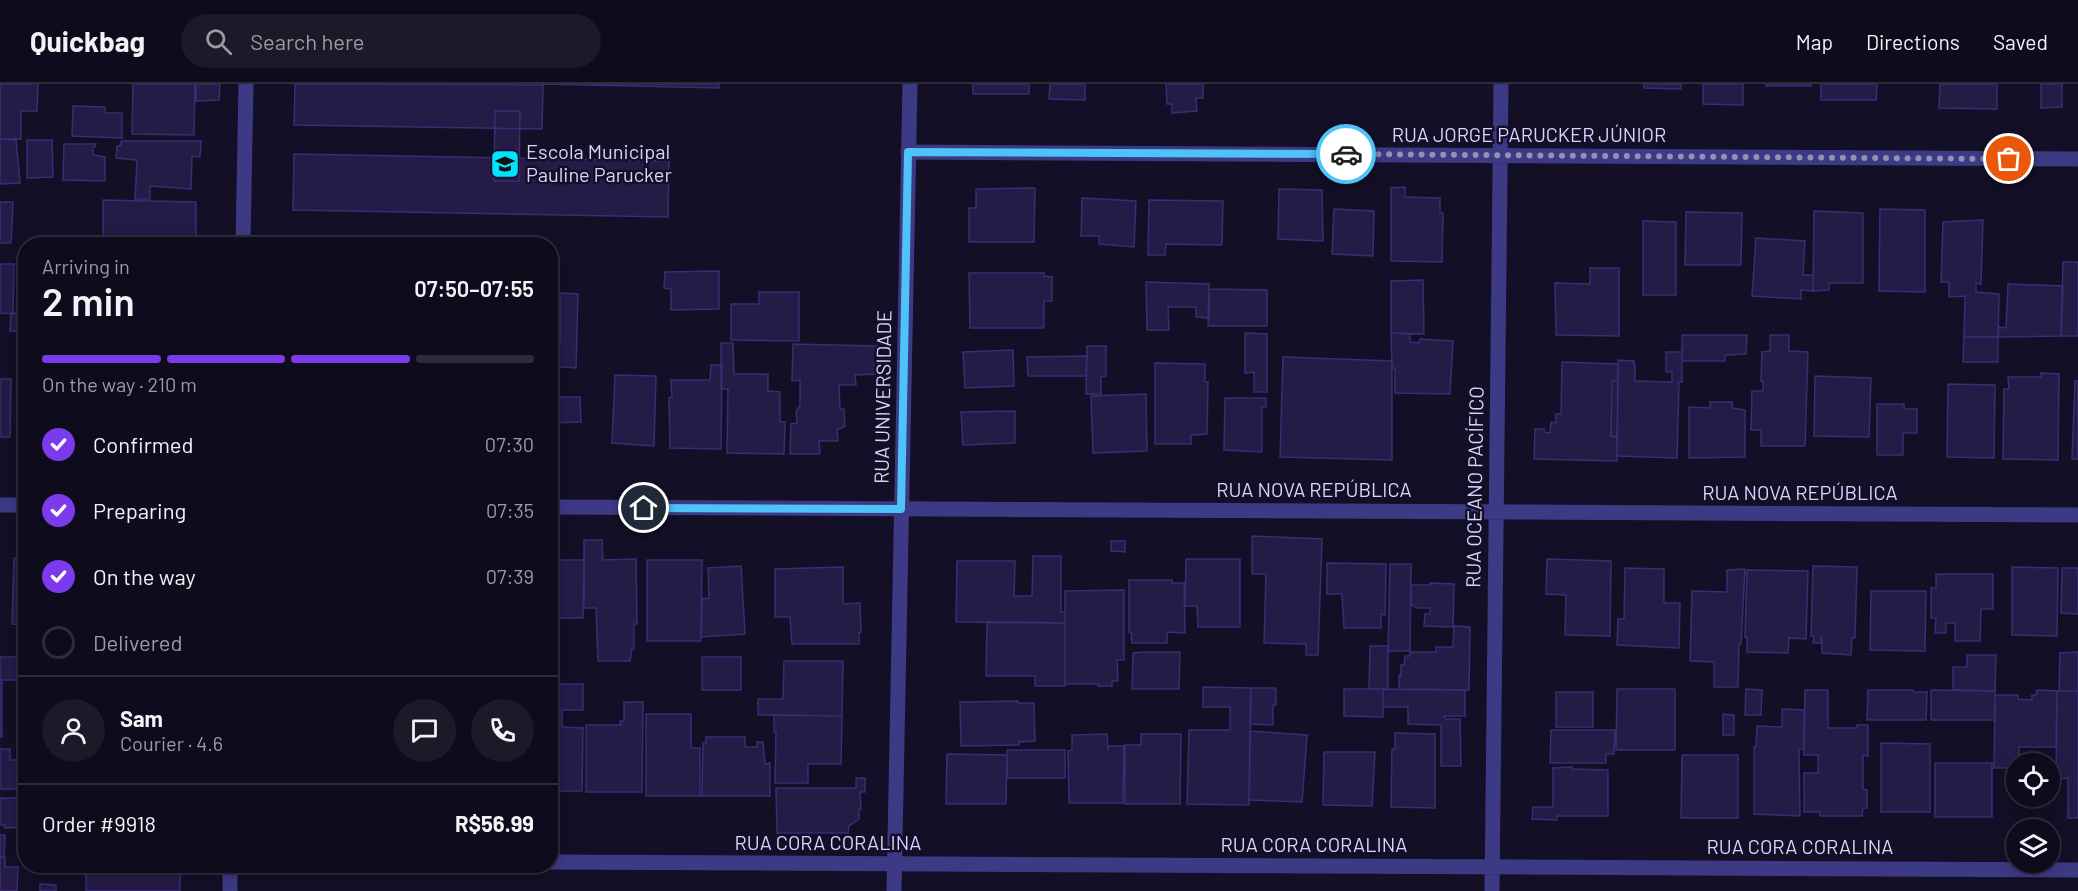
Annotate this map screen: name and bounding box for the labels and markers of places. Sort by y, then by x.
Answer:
pin [1983,133,2034,184]
place label: Escola Municipal Pauline Parucker [526,139,672,186]
school or university icon: Escola Municipal Pauline Parucker [489,148,521,180]
pin [618,482,669,533]

